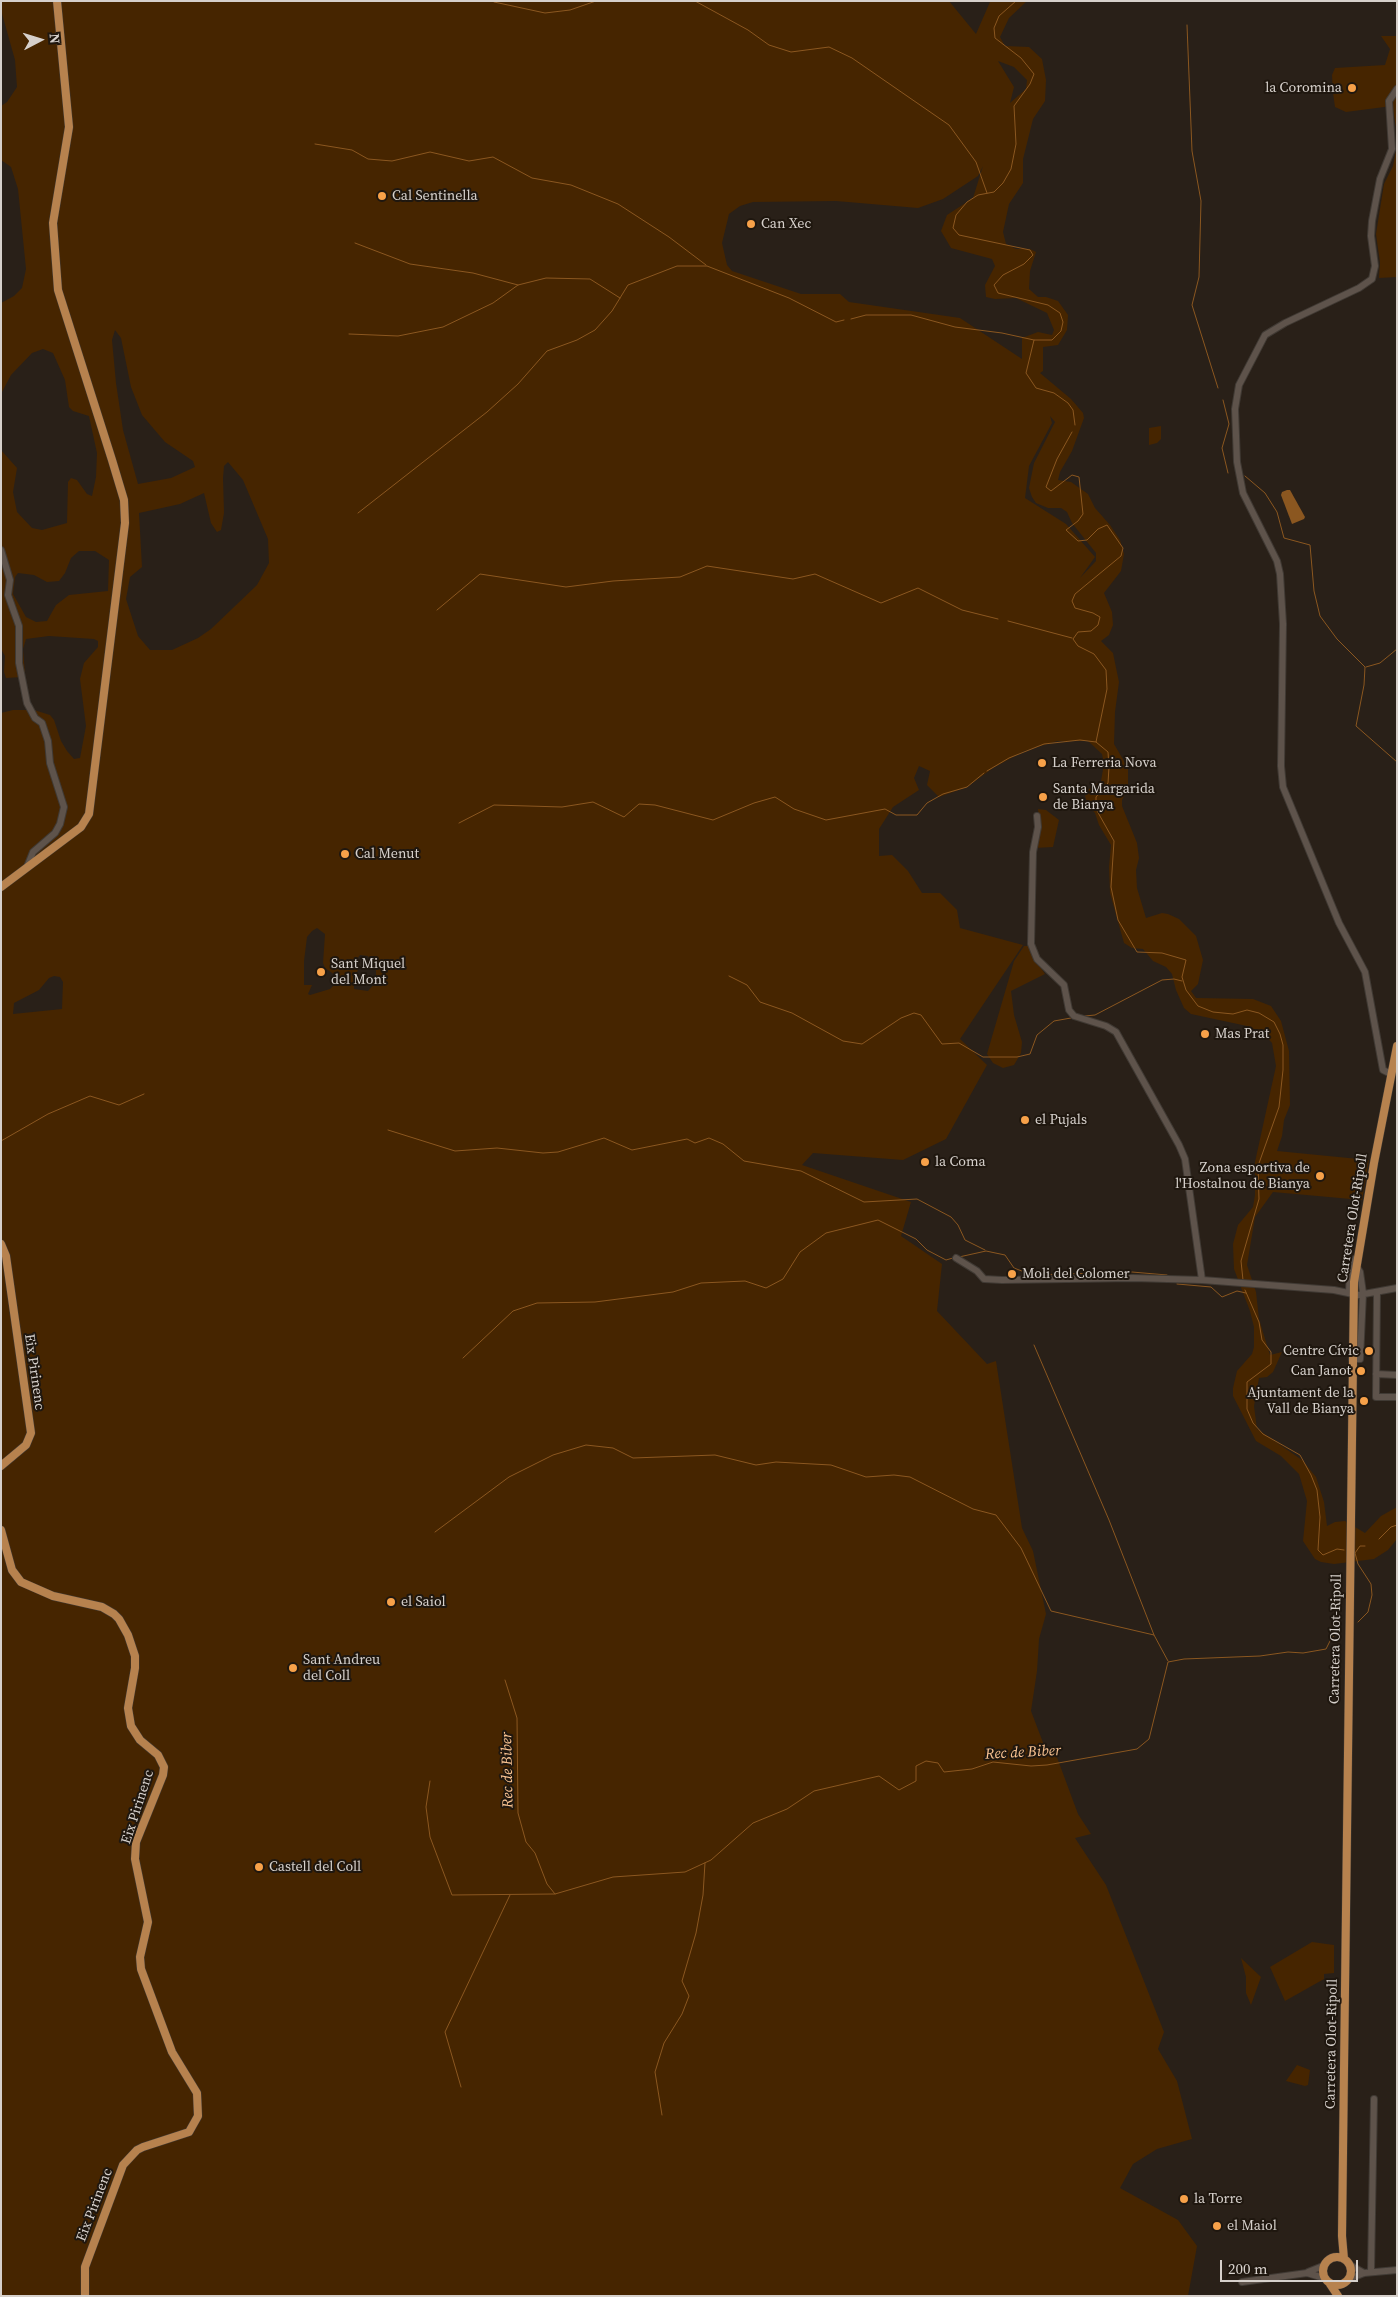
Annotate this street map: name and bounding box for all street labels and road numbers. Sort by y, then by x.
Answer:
street label: Carretera Olot-Ripoll [1335,1152,1371,1284]
street label: Eix Pirinenc [20,1333,48,1411]
street label: Carretera Olot-Ripoll [1326,1574,1346,1704]
street label: Eix Pirinenc [118,1768,158,1846]
street label: Carretera Olot-Ripoll [1322,1979,1342,2109]
street label: Eix Pirinenc [73,2166,117,2244]

